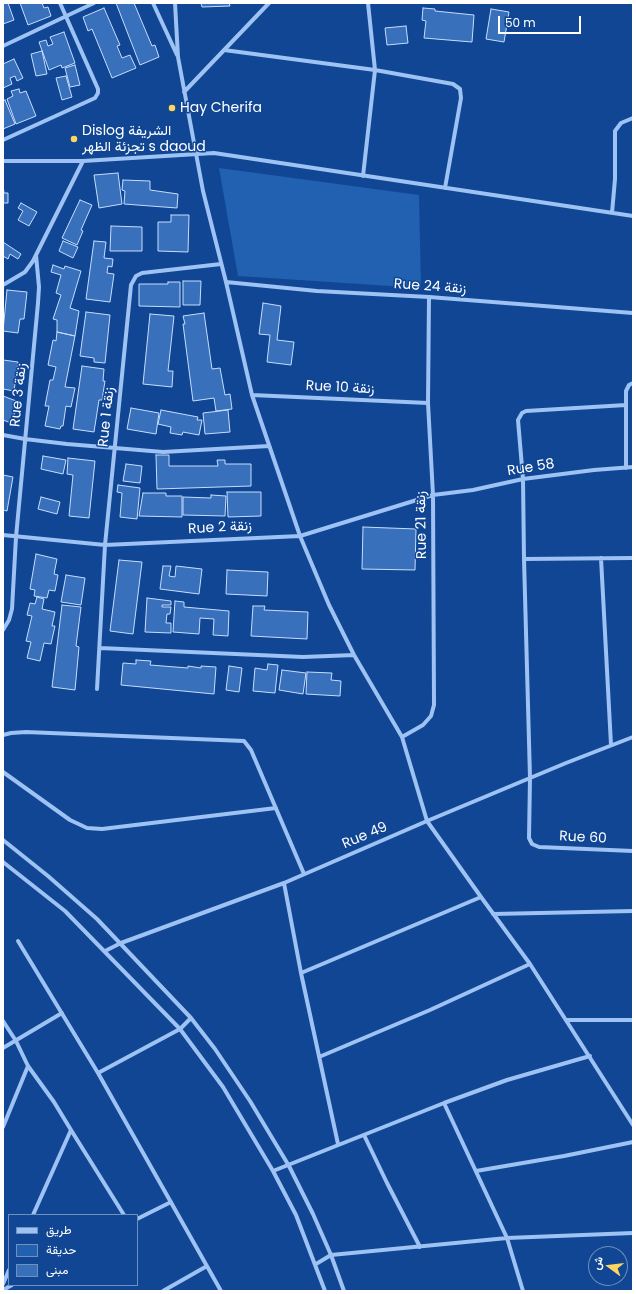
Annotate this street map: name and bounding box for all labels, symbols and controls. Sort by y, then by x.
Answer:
scale bar [500,8,583,34]
text: 50 m [505,14,536,31]
place label: Hay Cherifa [180,100,262,116]
marker: Hay Cherifa [167,103,177,113]
place label: Dislog الشريفة تجزئة الظهر s daoud [82,123,206,156]
marker: Dislog الشريفة تجزئة الظهر s daoud [69,134,79,144]
street label: Rue 24 زنقة [393,276,467,298]
street label: Rue 3 زنقة [7,362,31,428]
street label: Rue 10 زنقة [305,378,375,398]
street label: Rue 1 زنقة [96,386,118,448]
street label: Rue 58 [506,456,556,480]
street label: Rue 21 زنقة [413,491,431,559]
street label: Rue 2 زنقة [188,518,252,538]
street label: Rue 49 [340,819,390,853]
street label: Rue 60 [559,828,607,848]
legend [8,1214,138,1286]
text: طريق [46,1221,71,1238]
text: حديقة [46,1241,76,1258]
north arrow [588,1246,628,1286]
text: ش [588,1255,607,1272]
text: مبنى [46,1261,68,1278]

